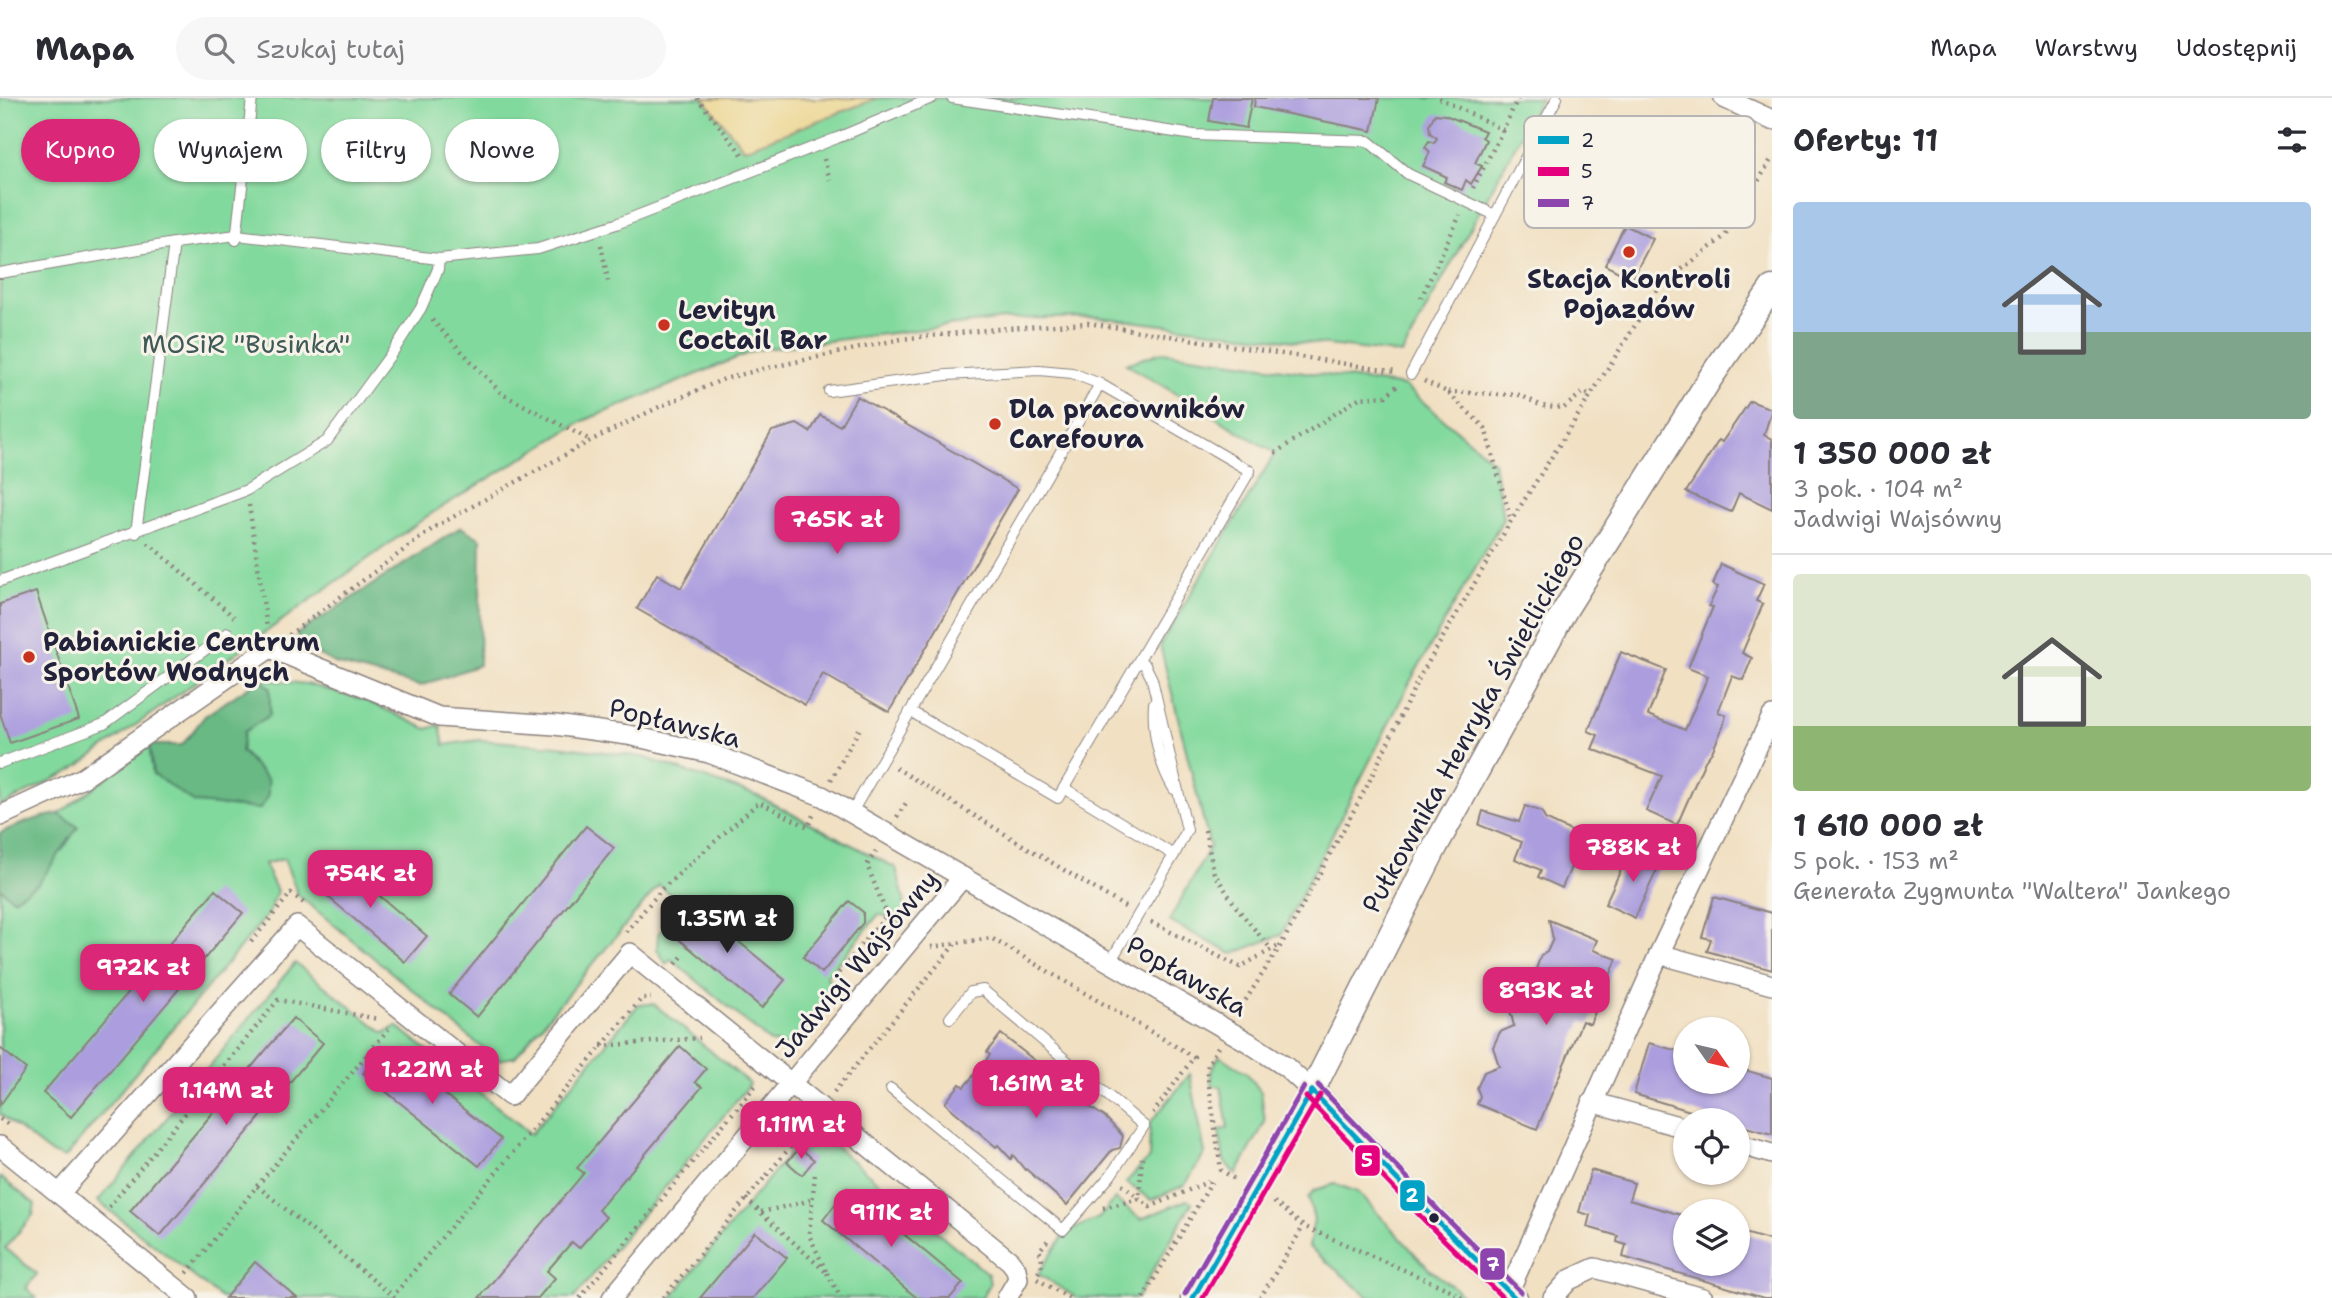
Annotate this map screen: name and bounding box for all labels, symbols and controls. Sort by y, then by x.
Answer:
search box [176,17,666,80]
text: Mapa [35,26,134,71]
icon: search [200,29,238,67]
text: Szukaj tutaj [256,31,405,66]
text: Mapa [1930,32,1997,64]
text: Warstwy [2035,32,2138,64]
text: Udostępnij [2176,32,2297,64]
legend [1524,116,1755,228]
chip: Kupno [21,119,140,182]
chip: Wynajem [154,119,307,182]
chip: Filtry [321,119,431,182]
chip: Nowe [445,119,559,182]
text: Oferty: 11 [1793,120,1938,161]
icon: filters [2273,121,2311,159]
text: 2 [1581,128,1594,153]
text: 5 [1581,159,1593,184]
text: 7 [1581,191,1594,216]
marker: Stacja Kontroli Pojazdów [1621,244,1637,260]
icon: home [1989,247,2115,373]
place label: Stacja Kontroli Pojazdów [1527,261,1731,326]
place label: Levityn Coctail Bar [678,292,827,357]
marker: Levityn Coctail Bar [656,317,672,333]
park label: MOSiR "Businka" [142,326,350,361]
place label: Dla pracowników Carefoura [1009,391,1245,456]
marker: Dla pracowników Carefoura [987,416,1003,432]
text: 1 350 000 zł [1793,433,1991,474]
text: 3 pok. · 104 m² [1793,474,1963,504]
pin: 765K zł [772,496,902,556]
text: 765K zł [791,504,883,534]
text: Jadwigi Wajsówny [1793,504,2002,534]
street label: Pułkownika Henryka Świetlickiego [1353,527,1592,919]
icon: home [1989,619,2115,745]
place label: Pabianickie Centrum Sportów Wodnych [43,624,320,689]
marker: Pabianickie Centrum Sportów Wodnych [21,649,37,665]
street label: Popławska [606,689,745,756]
text: 1 610 000 zł [1793,805,1983,846]
pin: 788K zł [1568,824,1698,884]
text: 788K zł [1585,832,1681,862]
text: 5 pok. · 153 m² [1793,846,1959,876]
pin: 754K zł [305,850,435,910]
text: 754K zł [324,858,416,888]
street label: Jadwigi Wajsówny [767,862,946,1066]
text: Generała Zygmunta "Waltera" Jankego [1793,876,2231,906]
pin: 1.35M zł [655,896,799,955]
text: 1.35M zł [677,903,777,933]
street label: Popławska [1120,927,1254,1024]
pin: 972K zł [78,944,208,1004]
text: 972K zł [96,952,190,982]
pin: 893K zł [1481,968,1611,1027]
text: 893K zł [1499,975,1593,1005]
north arrow [1673,1017,1750,1094]
map controls [1673,1017,1750,1276]
pin: 1.22M zł [360,1046,504,1106]
text: 1.22M zł [381,1054,483,1084]
pin: 1.61M zł [964,1060,1108,1120]
pin: 1.14M zł [154,1068,298,1127]
text: 1.61M zł [988,1068,1084,1098]
text: 1.14M zł [179,1075,273,1105]
pin: 1.11M zł [729,1102,873,1161]
button: locate [1673,1108,1750,1185]
text: 1.11M zł [757,1109,845,1139]
line badge: 5 [1354,1144,1381,1177]
text: 5 [1361,1148,1373,1173]
line badge: 2 [1399,1179,1426,1212]
text: 2 [1405,1183,1419,1208]
pin: 911K zł [826,1190,956,1249]
text: 911K zł [850,1197,932,1227]
button: layers [1673,1199,1750,1276]
unlabelled marker [1427,1211,1441,1225]
line badge: 7 [1479,1247,1506,1281]
text: 7 [1486,1252,1500,1277]

